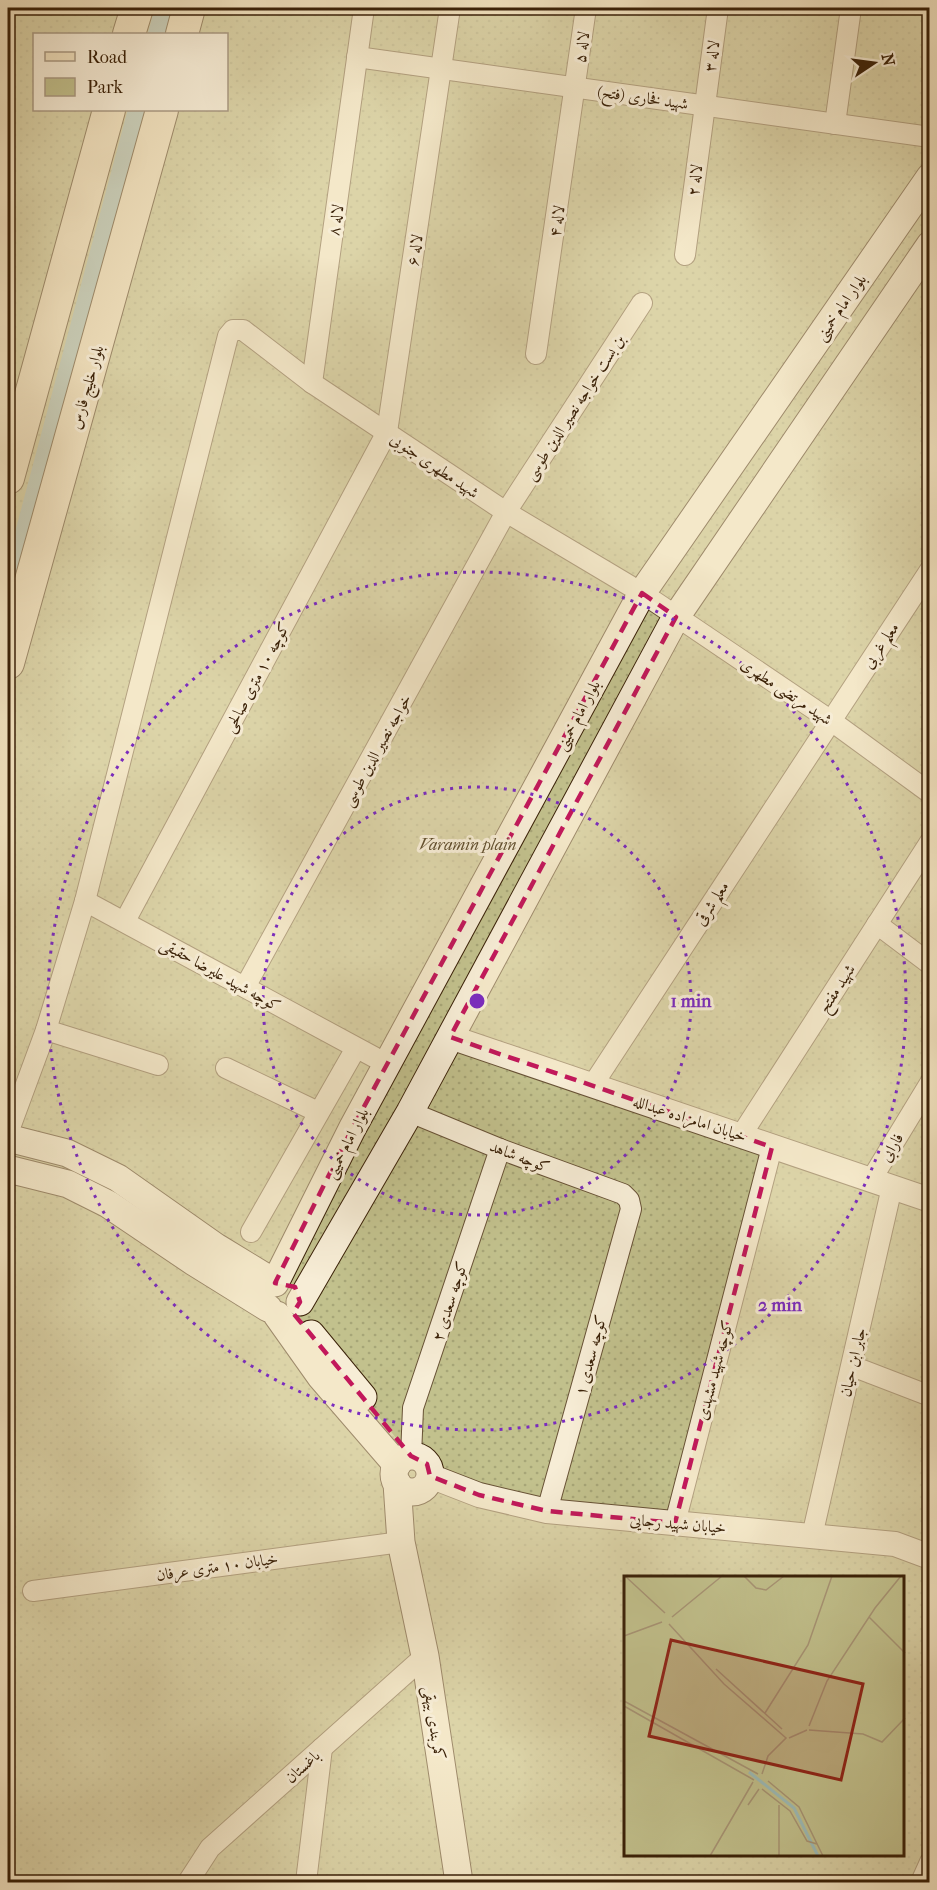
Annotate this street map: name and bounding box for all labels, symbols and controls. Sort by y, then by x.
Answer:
street label: لاله ۵ [570,30,593,64]
legend [33,33,228,111]
north arrow [844,33,904,93]
street label: لاله ۳ [700,39,723,73]
text: Road [87,47,127,68]
text: N [878,52,899,69]
text: Park [87,77,124,98]
street label: شهید فخاری (فتح) [596,82,690,118]
street label: لاله ۲ [683,163,706,197]
street label: لاله ۸ [324,203,347,237]
street label: لاله ۴ [545,204,568,238]
street label: لاله ۶ [403,233,426,267]
street label: بلوار امام خمینی [811,270,874,347]
street label: بن بست خواجه نصیر الدین طوسی [520,331,630,485]
street label: بلوار خلیج فارس [65,343,112,433]
street label: شهید مطهری جنوبی [386,429,483,504]
street label: کوچه ۱۰ متری صالحی [219,619,295,737]
street label: معلم غربی [858,619,909,676]
street label: شهید مرتضی مطهری [736,654,836,731]
street label: بلوار امام خمینی [551,677,608,756]
street label: خواجه نصیر الدین طوسی [338,691,417,811]
park label: Varamin plain [419,835,517,854]
street label: معلم شرقی [690,878,739,933]
street label: کوچه شهید علیرضا حقیقی [156,934,284,1017]
street label: شهید مفتح [814,960,863,1019]
centre of rings [467,991,487,1011]
text: 1 min [670,991,712,1012]
street label: خیابان امامزاده عبدالله [630,1091,749,1148]
street label: بلوار امام خمینی [321,1105,377,1184]
street label: فارابی [876,1130,909,1166]
street label: کوچه شاهد [486,1136,553,1178]
street label: کوچه سعدی ۲ [428,1259,473,1344]
text: 2 min [758,1295,802,1316]
street label: کوچه سعدی ۱ [571,1313,612,1398]
street label: کوچه شهید مشهدی [692,1318,739,1423]
street label: جابر ابن حیان [835,1326,871,1399]
street label: خیابان شهید رجایی [629,1510,727,1538]
street label: خیابان ۱۰ متری عرفان [155,1549,280,1586]
inset map [624,1576,904,1857]
street label: کمربندی بیهقی [418,1685,449,1761]
street label: باغستان [281,1746,324,1787]

